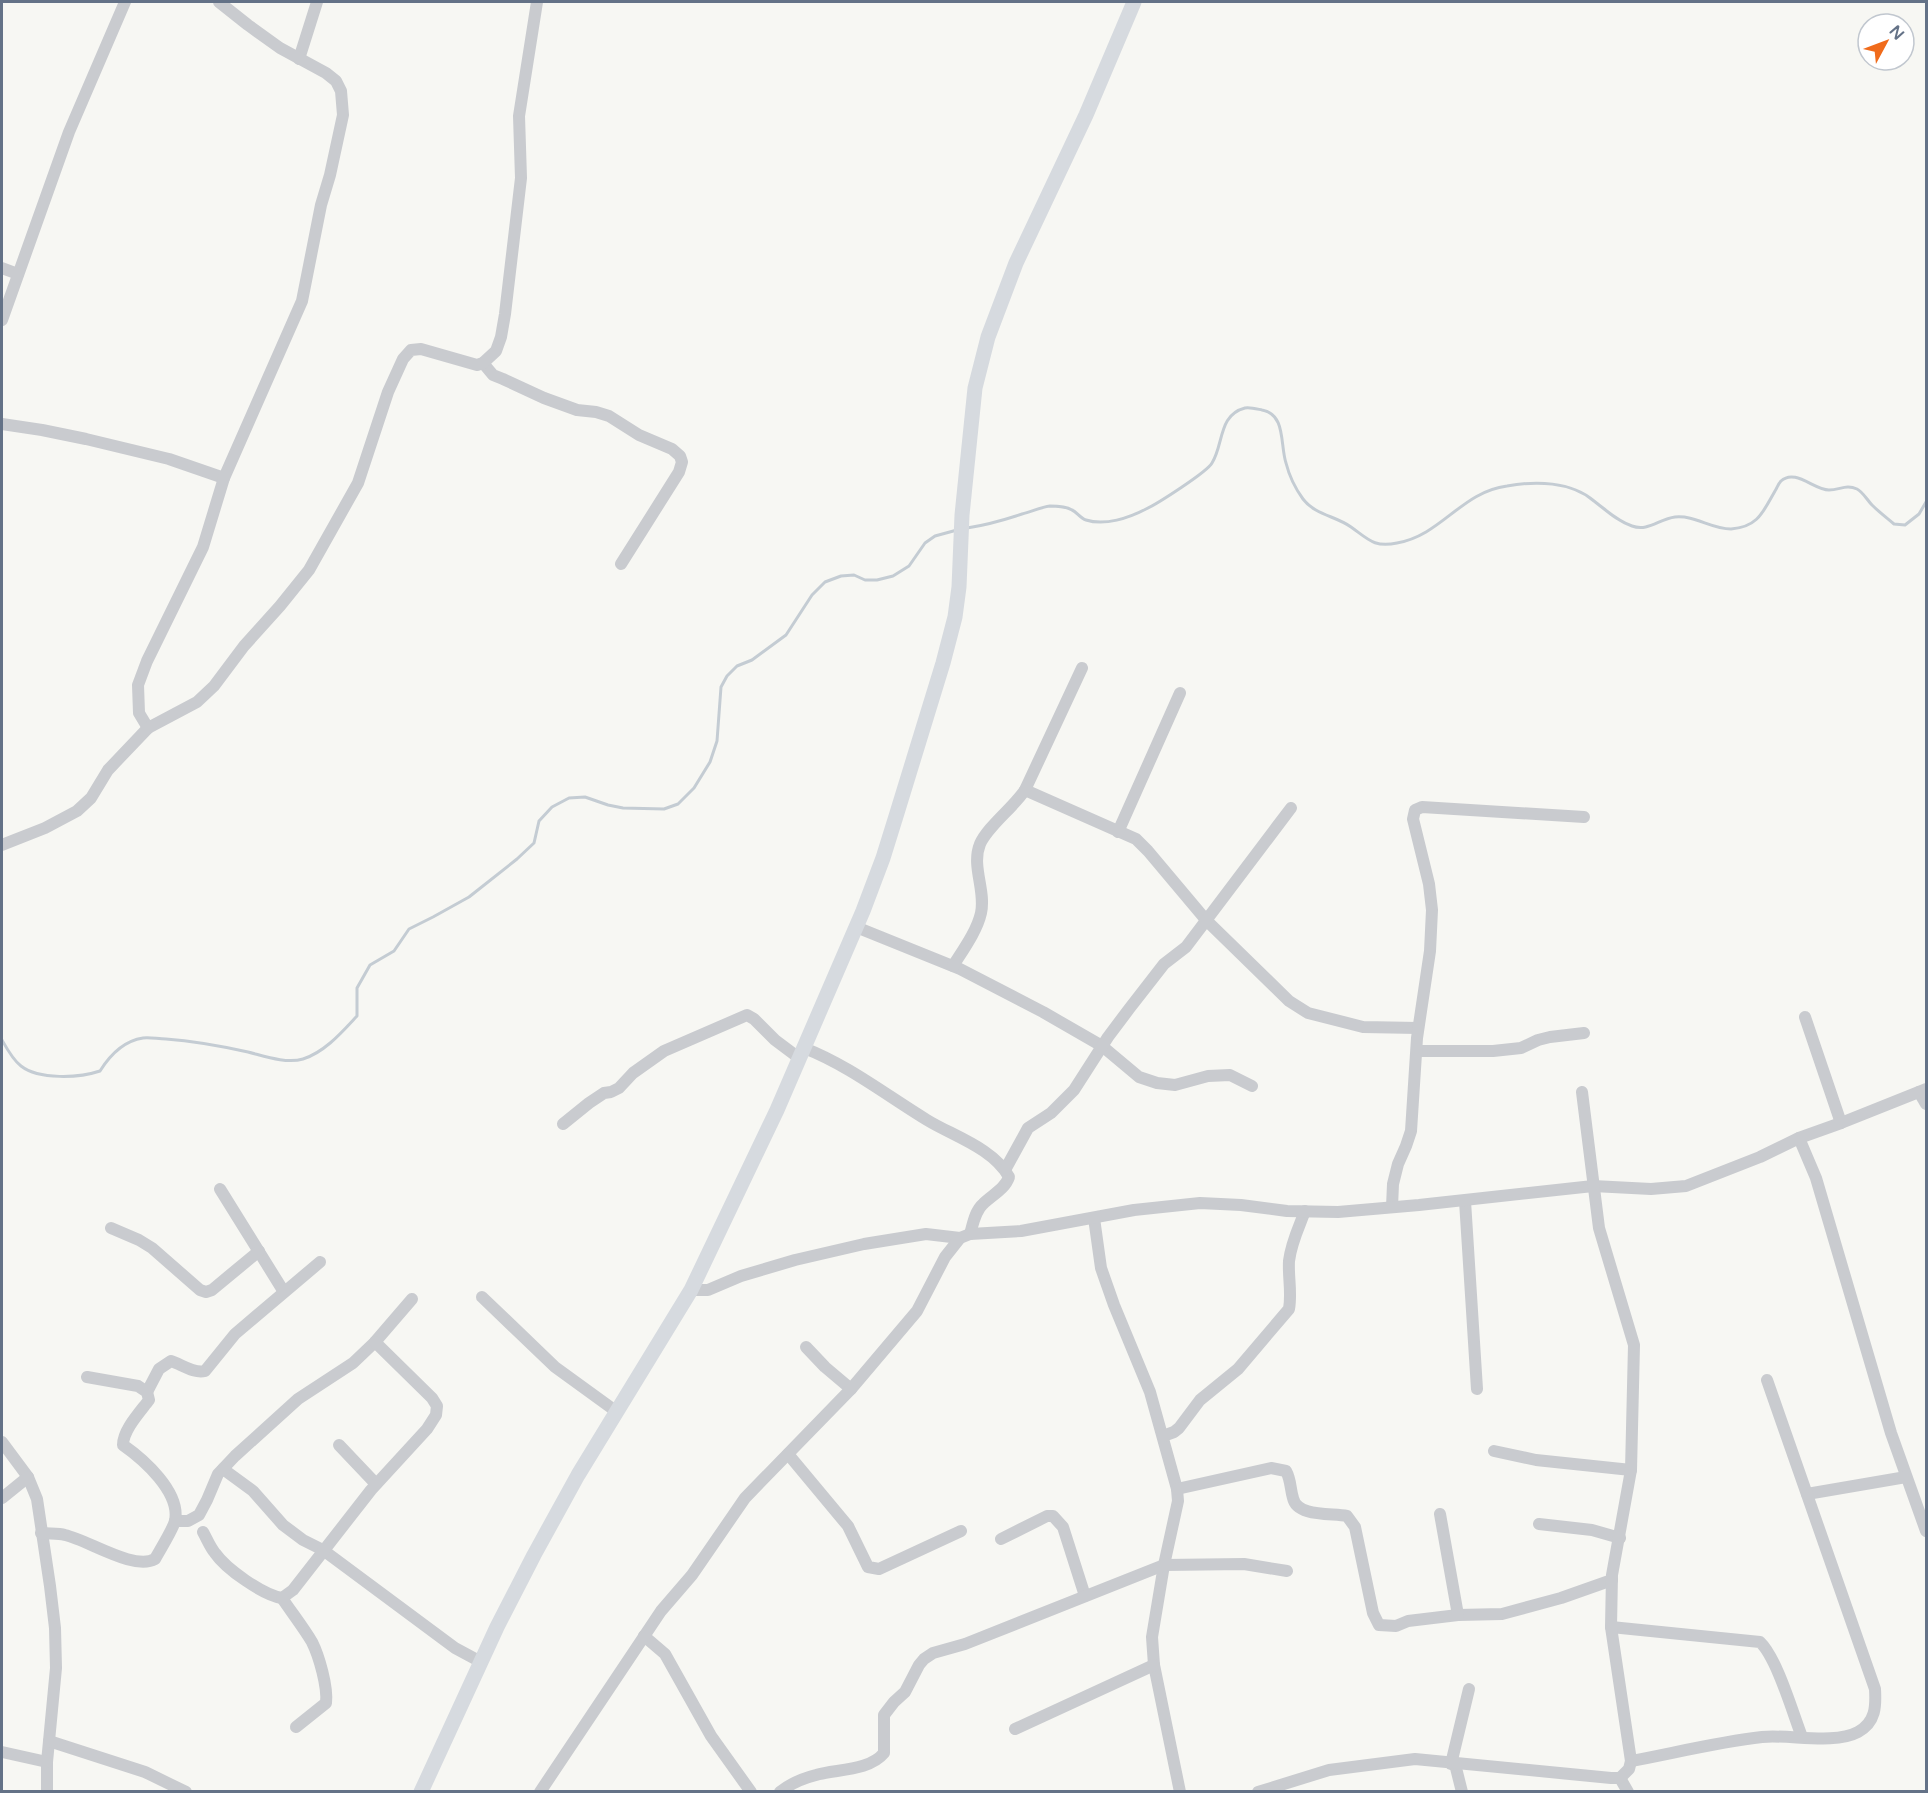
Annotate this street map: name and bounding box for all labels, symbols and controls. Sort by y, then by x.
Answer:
north arrow [1856,12,1916,72]
text: N [1885,21,1908,44]

